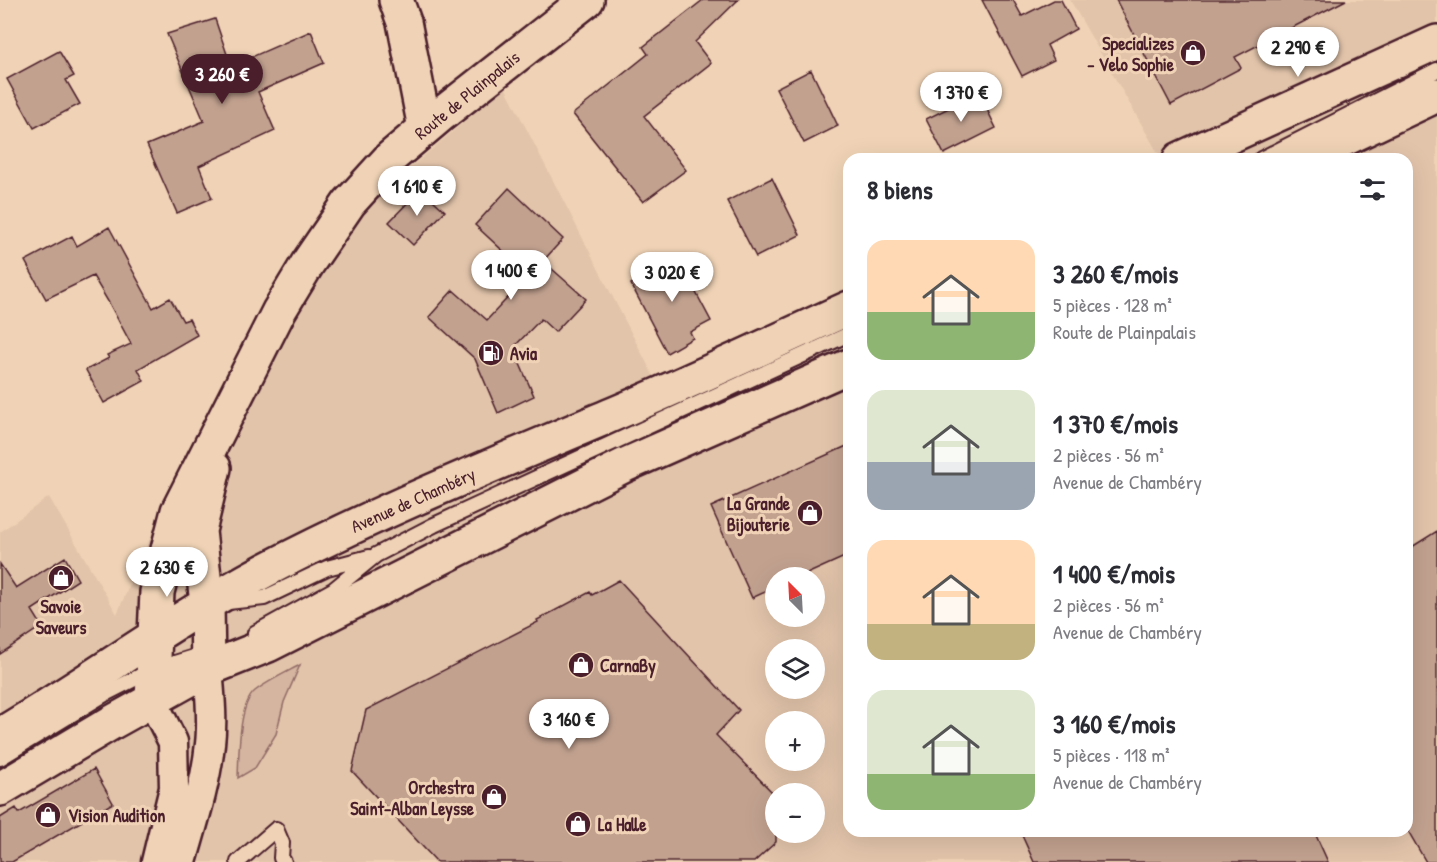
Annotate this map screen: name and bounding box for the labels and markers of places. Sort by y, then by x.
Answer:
pin: 2 290 € [1243,27,1353,78]
place label: Specializes - Velo Sophie [1087,31,1175,78]
shop icon: Specializes - Velo Sophie [1178,38,1208,68]
pin: 3 260 € [167,54,277,105]
pin: 1 370 € [906,72,1016,123]
pin: 1 610 € [362,166,472,217]
pin: 1 400 € [456,250,566,301]
pin: 3 020 € [617,252,727,303]
fuel station icon: Avia [476,338,506,368]
place label: Avia [510,341,538,366]
place label: La Grande Bijouterie [727,491,791,537]
shop icon: La Grande Bijouterie [795,498,825,528]
pin: 2 630 € [112,547,222,598]
shop icon: Savoie Saveurs [46,563,76,593]
place label: Savoie Saveurs [36,594,86,640]
shop icon: CarnaBy [566,650,596,680]
place label: CarnaBy [600,653,656,679]
pin: 3 160 € [514,699,624,750]
place label: Orchestra Saint-Alban Leysse [350,775,475,822]
shop icon: Orchestra Saint-Alban Leysse [479,782,509,812]
shop icon: Vision Audition [33,800,63,830]
place label: Vision Audition [68,803,165,828]
shop icon: La Halle [563,809,593,839]
place label: La Halle [598,812,647,837]

